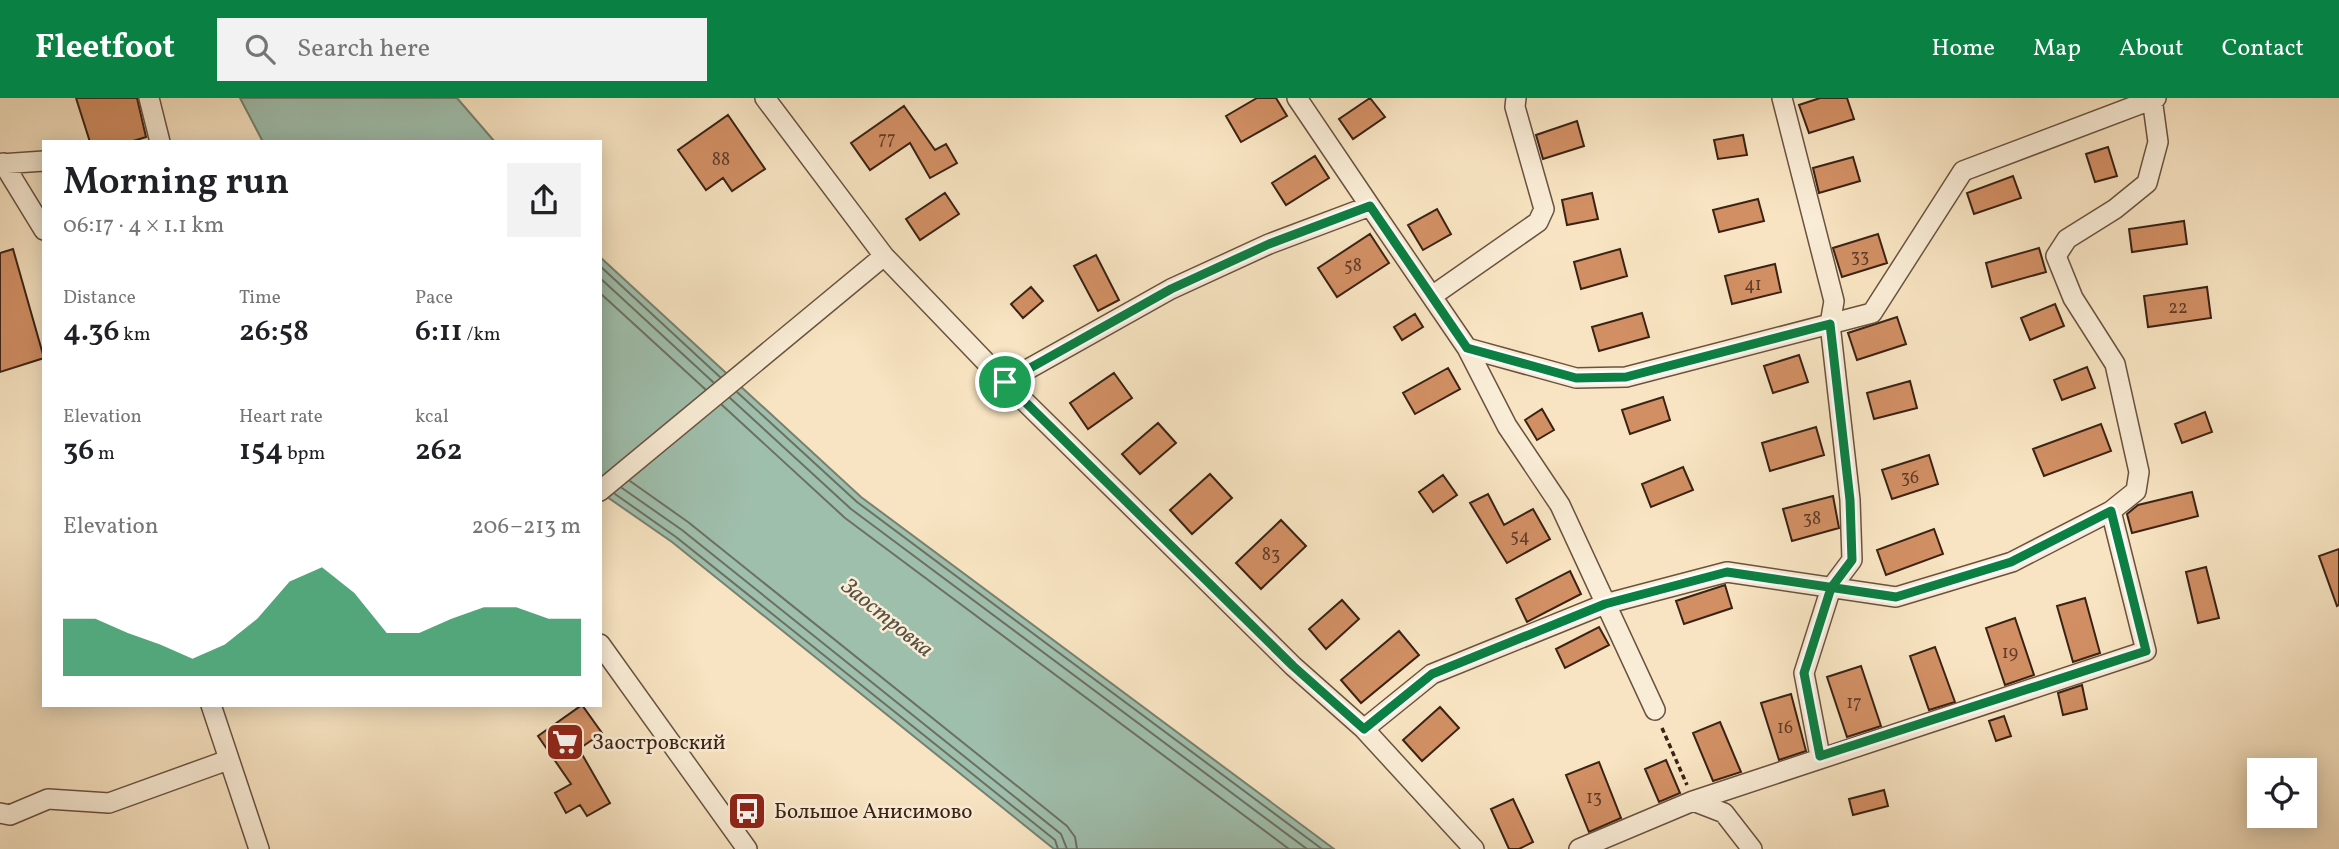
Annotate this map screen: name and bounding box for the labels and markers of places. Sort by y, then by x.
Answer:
pin [975,352,1035,412]
supermarket icon: Заостровский [544,721,586,763]
place label: Заостровский [592,729,726,758]
bus stop icon: Большое Анисимово [726,790,768,832]
place label: Большое Анисимово [774,798,972,827]

